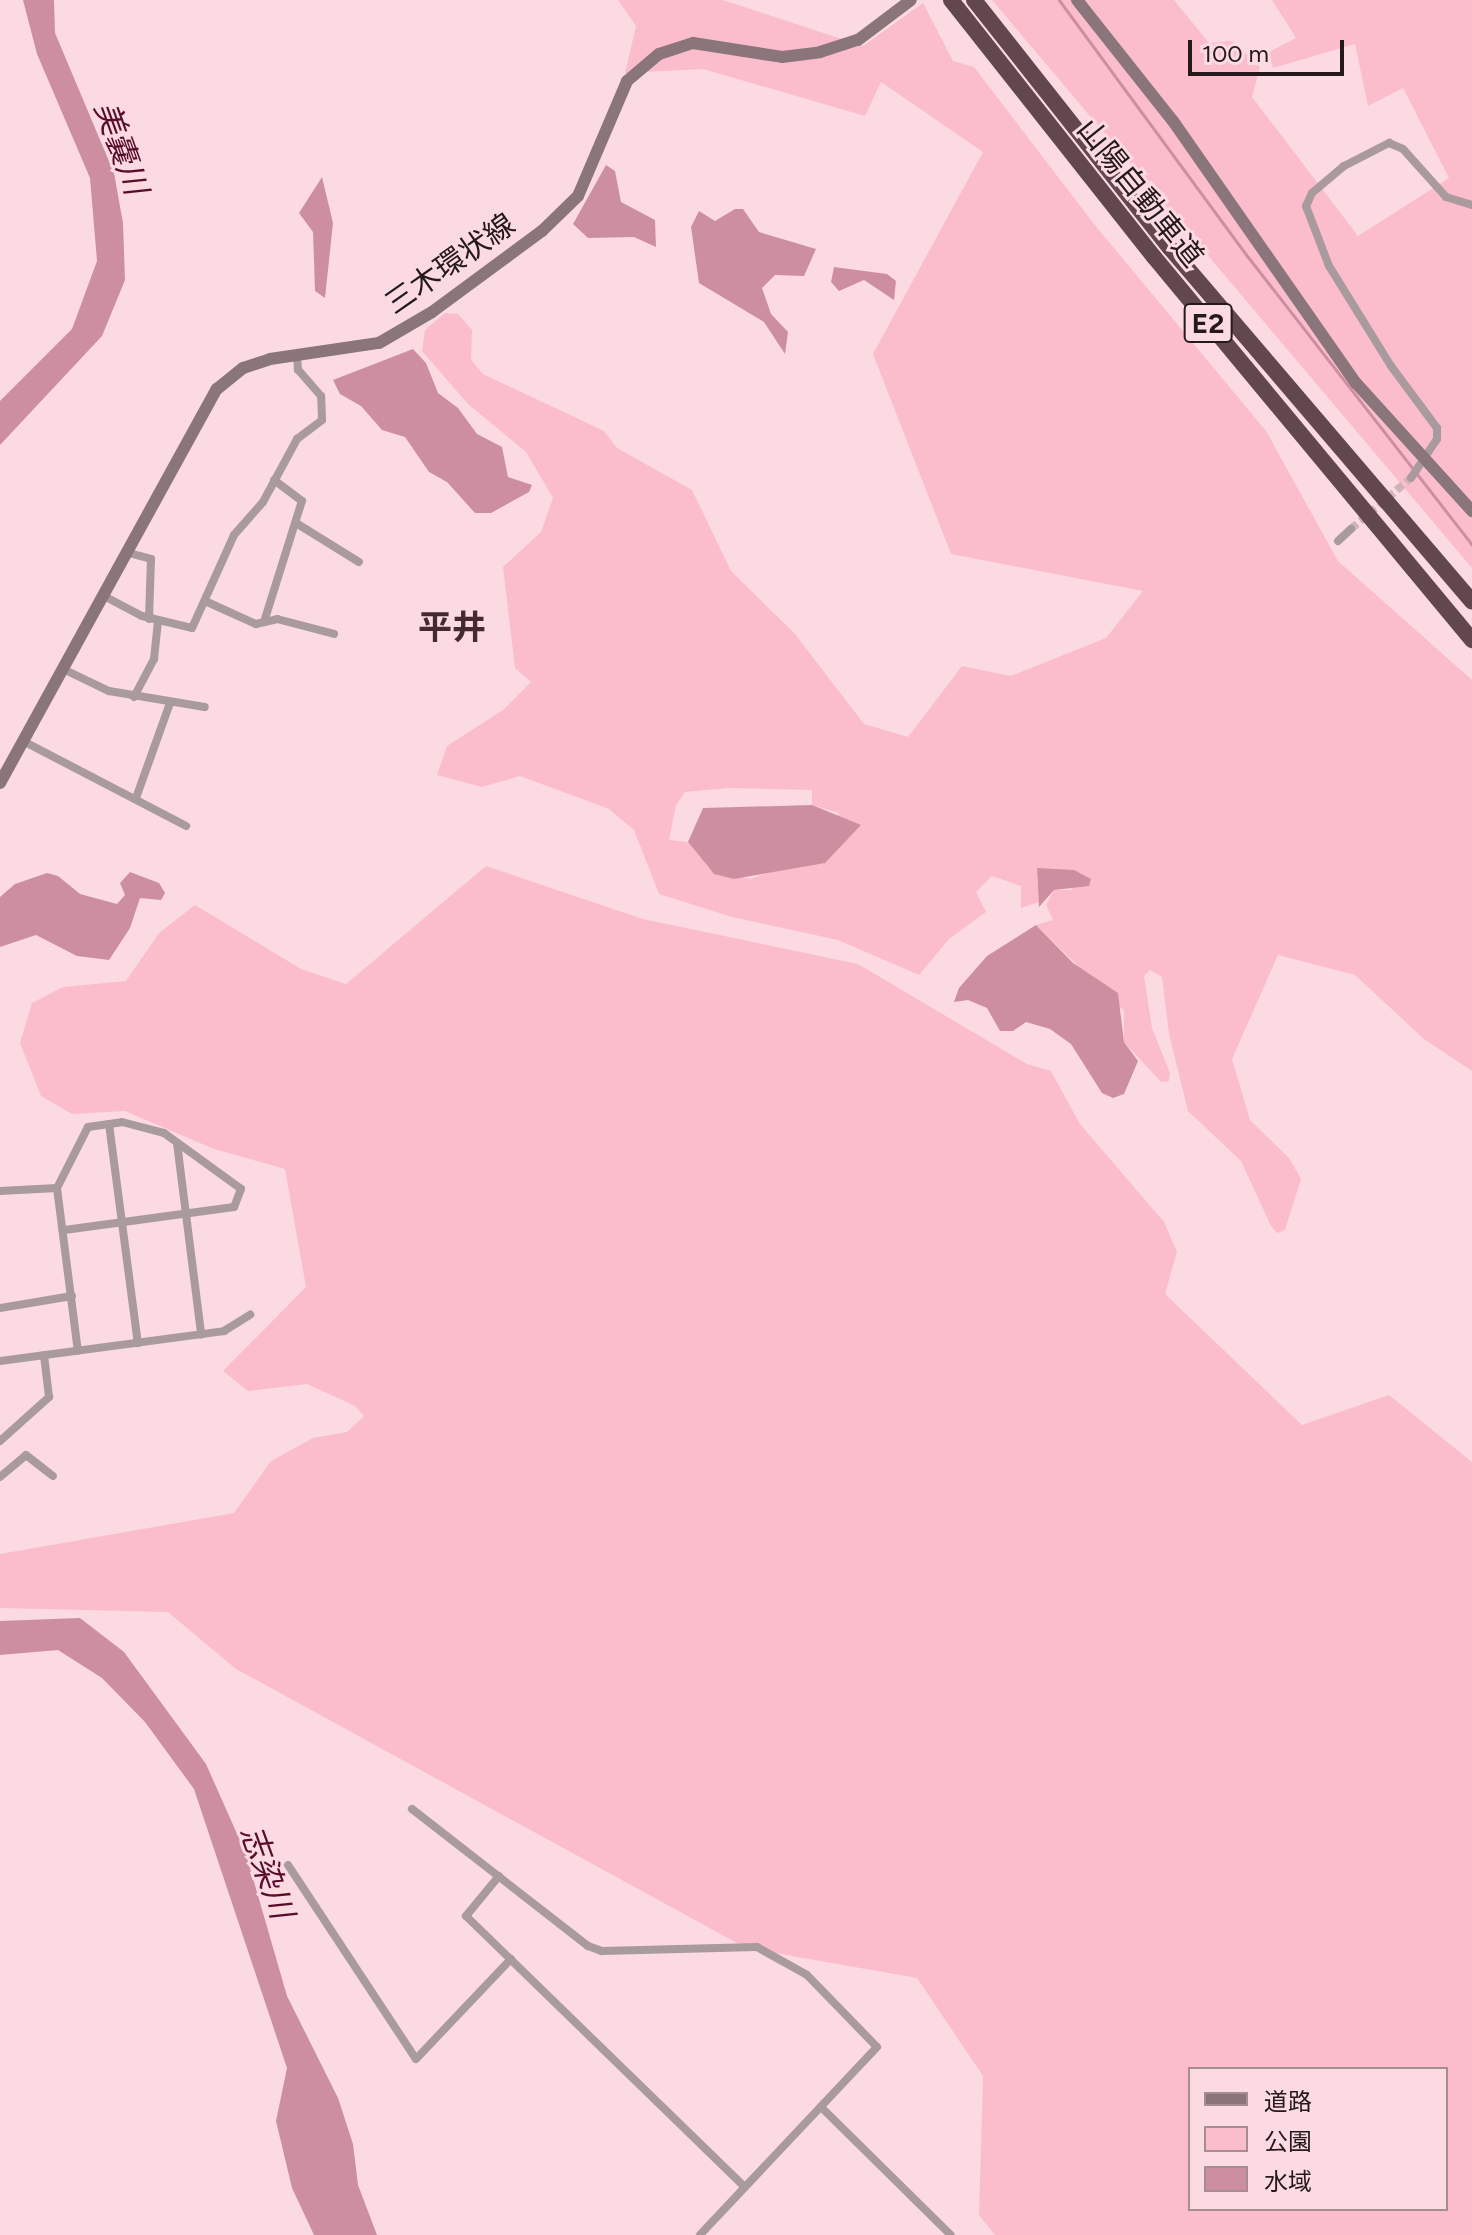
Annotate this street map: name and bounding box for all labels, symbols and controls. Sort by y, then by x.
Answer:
scale bar [1192,24,1348,74]
text: 100 m [1202,39,1269,68]
water label: 美嚢川 [87,96,155,200]
street label: 山陽自動車道 [1069,112,1211,274]
street label: 三木環状線 [378,206,522,322]
road number: E2 [1182,299,1234,347]
district label: 平井 [418,608,486,648]
water label: 志染川 [233,1820,301,1924]
legend [1188,2067,1448,2211]
text: 道路 [1264,2087,1312,2116]
text: 公園 [1264,2127,1312,2156]
text: 水域 [1264,2167,1312,2196]

